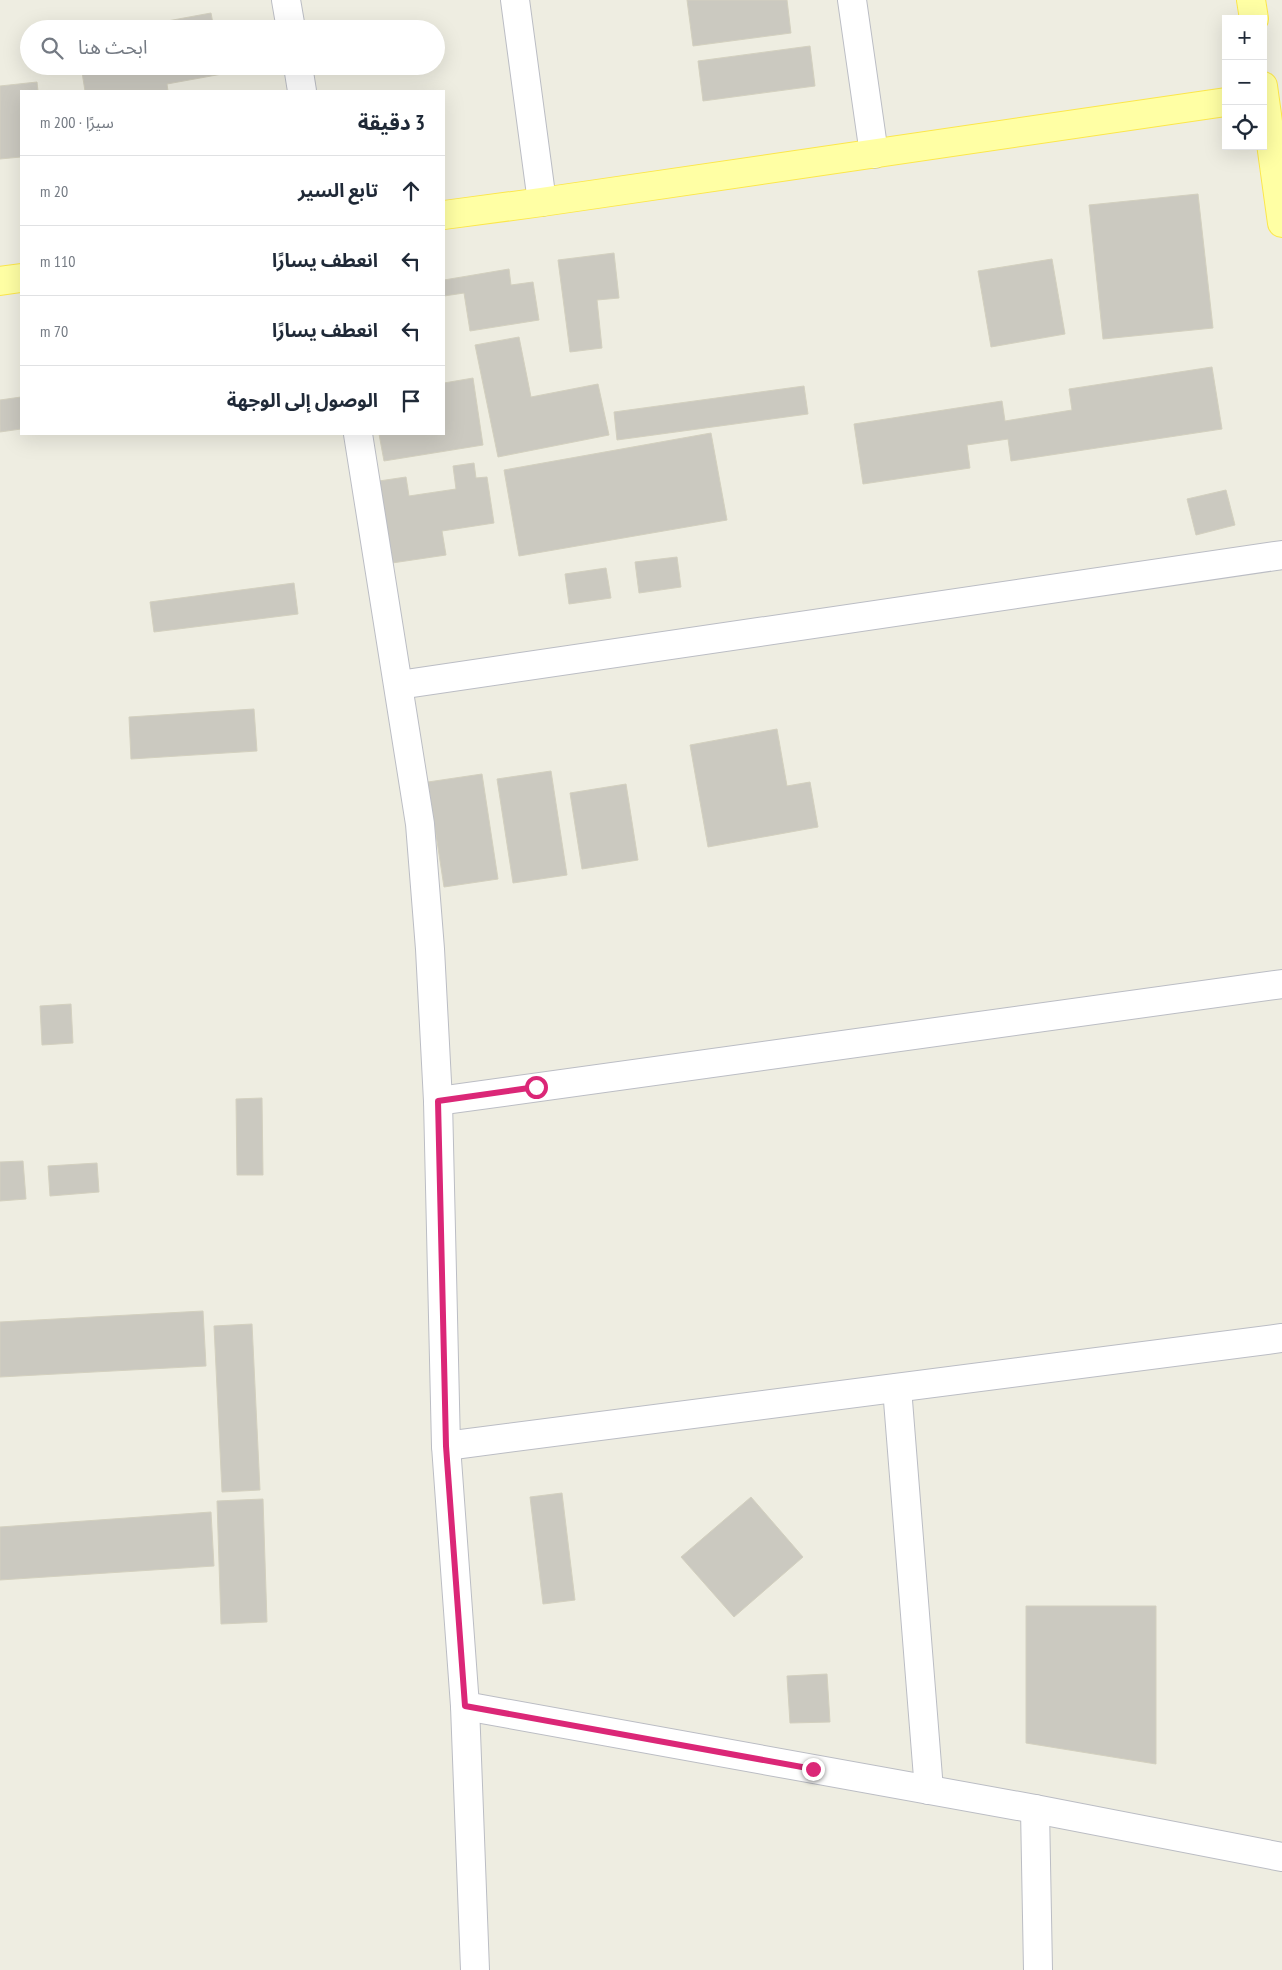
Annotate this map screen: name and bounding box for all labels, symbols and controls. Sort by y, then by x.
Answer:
map controls [1222,15,1267,150]
button: + [1222,15,1267,60]
search box [20,20,445,75]
icon: search [38,34,66,62]
text: ابحث هنا [78,35,147,59]
button: − [1222,60,1267,105]
button: locate [1222,105,1267,150]
text: 3 دقيقة [358,109,425,136]
text: سيرًا · 200 m [40,112,114,132]
icon: ahead [397,177,425,205]
text: تابع السير [298,178,378,202]
text: 20 m [40,181,68,201]
icon: left [397,247,425,275]
text: انعطف يسارًا [272,248,378,272]
text: 110 m [40,251,75,271]
icon: left [397,317,425,345]
text: انعطف يسارًا [272,318,378,342]
text: 70 m [40,321,68,341]
icon: arrive [397,387,425,415]
text: الوصول إلى الوجهة [227,388,378,412]
route start [525,1076,548,1099]
route end [802,1758,825,1781]

